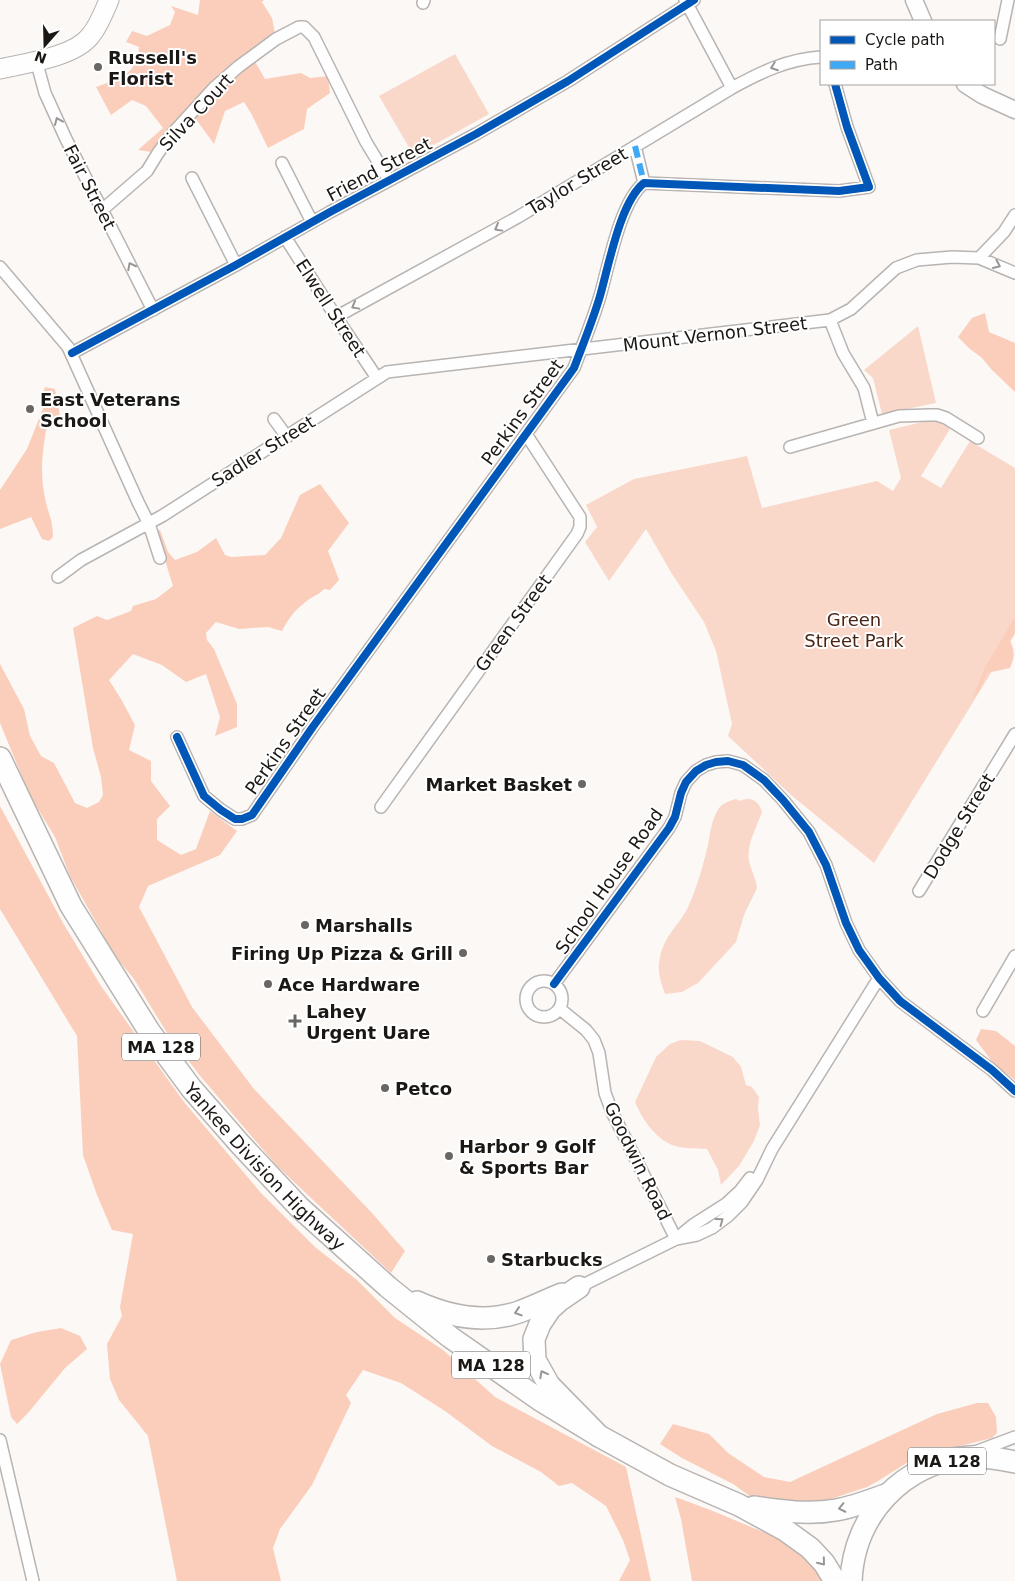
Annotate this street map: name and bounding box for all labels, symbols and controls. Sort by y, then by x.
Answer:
north arrow [20,20,70,70]
legend [820,20,995,85]
text: Cycle path [865,31,945,49]
place label: Russell's Florist [108,47,197,89]
text: N [32,48,49,67]
text: Path [865,56,898,74]
marker: Russell's Florist [92,61,104,73]
one-way arrow [770,61,779,71]
street label: Silva Court [155,69,237,155]
one-way arrow [54,117,65,126]
street label: Friend Street [323,133,435,205]
street label: Fair Street [60,141,120,233]
street label: Taylor Street [522,143,631,220]
one-way arrow [494,221,503,231]
street label: Elwell Street [292,255,370,361]
one-way arrow [992,259,1001,270]
one-way arrow [127,262,137,271]
one-way arrow [352,300,361,310]
street label: Mount Vernon Street [622,312,808,356]
street label: Perkins Street [477,355,567,469]
place label: East Veterans School [40,389,181,431]
marker: East Veterans School [24,403,36,415]
street label: Sadler Street [207,411,319,491]
street label: Green Street [471,570,555,676]
park label: Green Street Park [804,609,904,651]
street label: Perkins Street [240,684,330,798]
street label: Dodge Street [919,769,999,883]
place label: Market Basket [426,774,572,795]
marker: Market Basket [576,778,588,790]
street label: School House Road [551,804,667,958]
place label: Marshalls [315,915,413,936]
marker: Marshalls [299,919,311,931]
place label: Firing Up Pizza & Grill [231,943,453,964]
marker: Firing Up Pizza & Grill [457,947,469,959]
place label: Ace Hardware [278,974,420,995]
marker: Ace Hardware [262,978,274,990]
place label: Lahey Urgent Uare [306,1001,430,1043]
marker: Lahey Urgent Uare [288,1014,302,1028]
road number: MA 128 [122,1034,200,1060]
street label: Yankee Division Highway [180,1077,350,1254]
place label: Petco [395,1078,452,1099]
marker: Petco [379,1082,391,1094]
street label: Goodwin Road [600,1098,676,1224]
place label: Harbor 9 Golf & Sports Bar [459,1136,596,1178]
marker: Harbor 9 Golf & Sports Bar [443,1150,455,1162]
one-way arrow [714,1219,723,1227]
place label: Starbucks [501,1249,603,1270]
marker: Starbucks [485,1253,497,1265]
one-way arrow [514,1306,522,1316]
road number: MA 128 [452,1352,530,1378]
one-way arrow [539,1371,549,1380]
road number: MA 128 [908,1448,986,1474]
one-way arrow [837,1503,846,1513]
one-way arrow [816,1556,824,1565]

